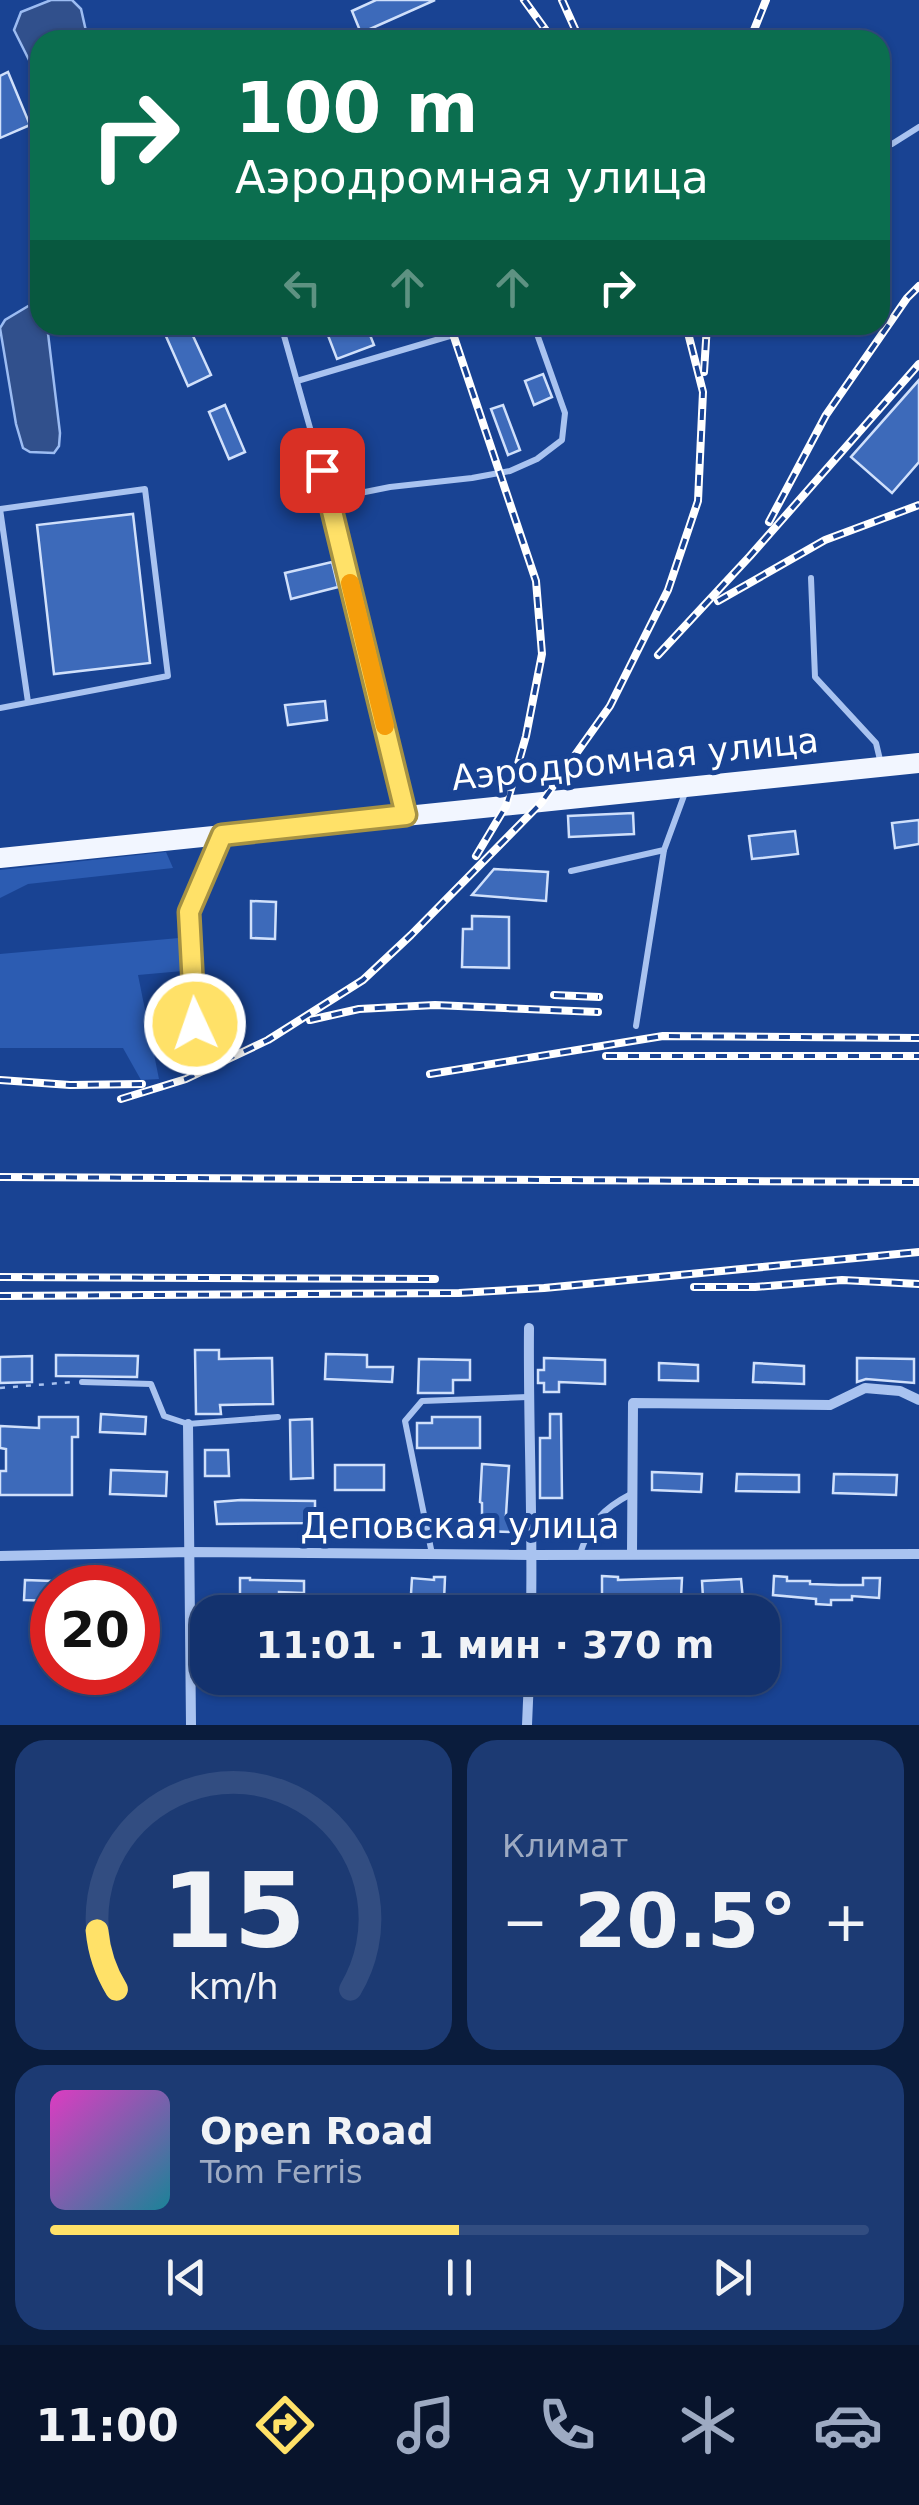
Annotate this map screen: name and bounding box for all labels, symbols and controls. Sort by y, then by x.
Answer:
text: 100 m [235,67,478,149]
icon: right [70,70,200,200]
text: Аэродромная улица [235,151,709,204]
icon: left [275,260,330,315]
icon: ahead [380,260,435,315]
icon: ahead [485,260,540,315]
icon: right [590,260,645,315]
pin [280,428,365,513]
icon: arrive [295,443,350,498]
street label: Аэродромная улица [450,720,820,798]
position arrow [143,972,247,1076]
street label: Деповская улица [301,1506,619,1546]
speed limit sign: 20 [30,1565,160,1695]
text: 11:01 · 1 мин · 370 m [256,1623,714,1667]
text: Климат [502,1827,628,1865]
text: 15 [161,1850,306,1972]
text: 20.5° [574,1877,797,1965]
text: − [502,1890,548,1954]
text: + [823,1890,869,1954]
text: km/h [188,1966,279,2007]
text: Open Road [200,2109,434,2153]
text: Tom Ferris [200,2153,363,2191]
icon: previous [159,2250,214,2305]
icon: pause [432,2250,487,2305]
icon: next [705,2250,760,2305]
icon: directions [250,2390,320,2460]
icon: music [391,2390,461,2460]
icon: phone [532,2390,602,2460]
icon: climate [673,2390,743,2460]
icon: car [813,2390,883,2460]
text: 11:00 [35,2399,179,2452]

